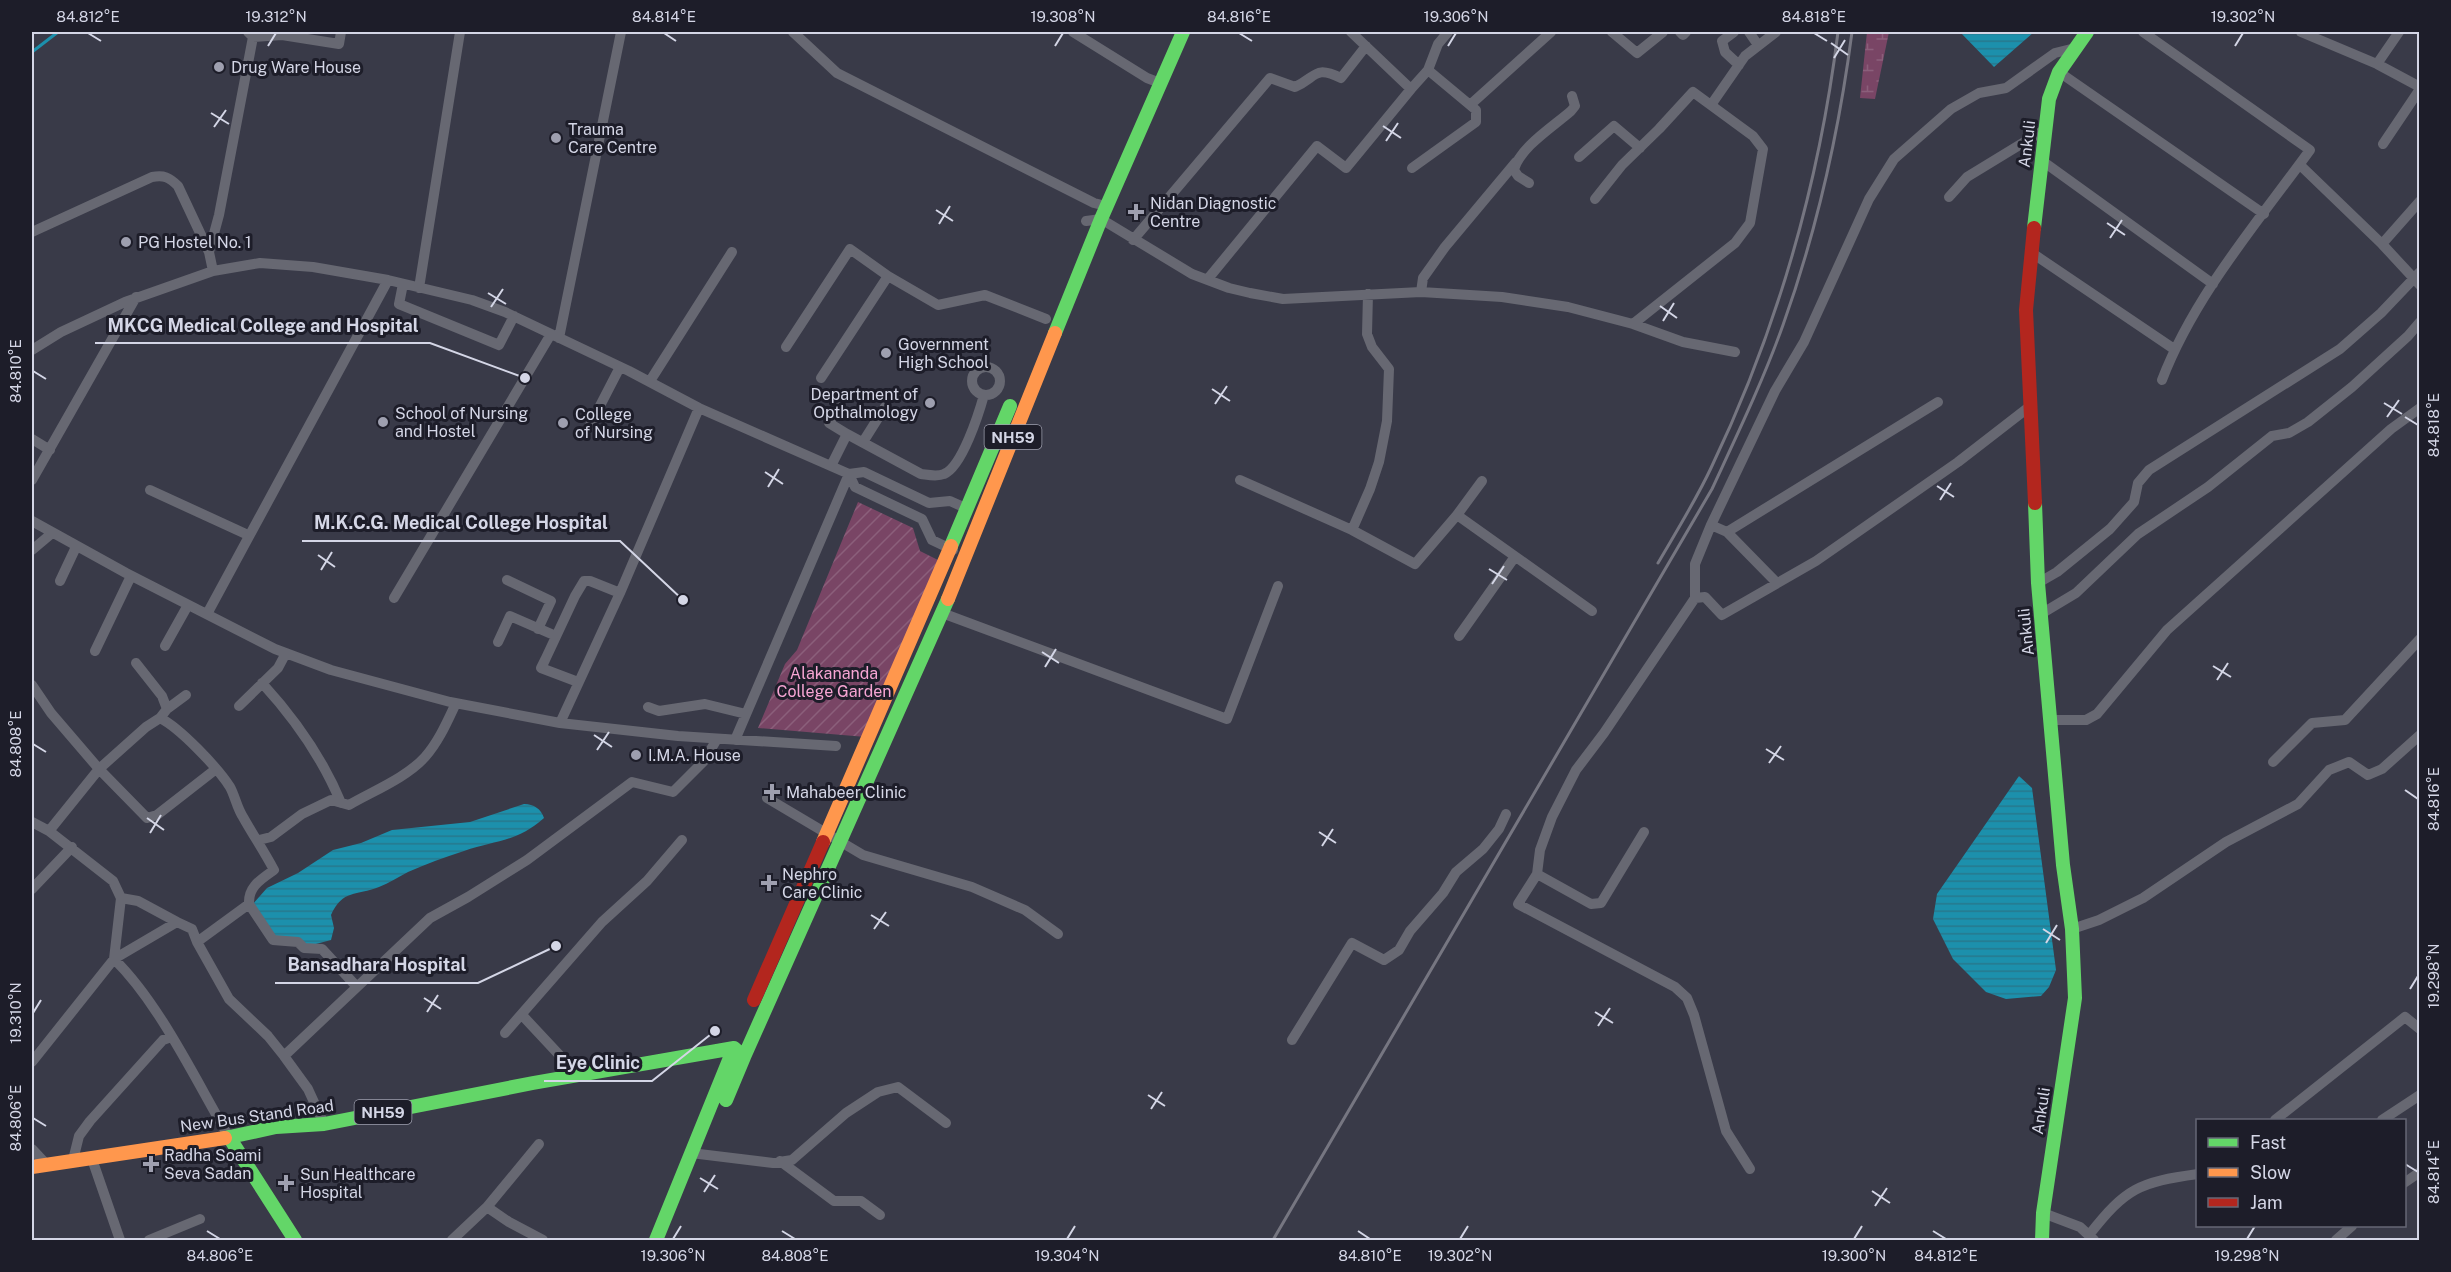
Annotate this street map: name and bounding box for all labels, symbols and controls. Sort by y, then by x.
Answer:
text: 84.812°E [56,8,120,25]
text: 19.312°N [245,8,307,25]
text: 84.814°E [632,8,696,25]
text: 19.308°N [1030,8,1096,25]
text: 84.816°E [1207,8,1271,25]
text: 19.306°N [1424,8,1488,25]
text: 84.818°E [1782,8,1846,25]
text: 19.302°N [2211,8,2275,25]
place label: Drug Ware House [231,58,361,77]
marker: Drug Ware House [212,60,226,74]
street label: Ankuli [2015,119,2039,169]
place label: Trauma Care Centre [568,120,657,157]
marker: Trauma Care Centre [549,131,563,145]
place label: Nidan Diagnostic Centre [1150,194,1276,231]
marker: Nidan Diagnostic Centre [1127,203,1145,221]
place label: PG Hostel No. 1 [138,233,252,252]
marker: PG Hostel No. 1 [119,235,133,249]
callout: MKCG Medical College and Hospital [95,307,430,343]
text: MKCG Medical College and Hospital [107,315,419,336]
place label: Government High School [898,335,989,372]
text: 84.810°E [7,339,24,403]
marker: Government High School [879,346,893,360]
place label: Department of Opthalmology [811,385,918,422]
text: 84.818°E [2425,393,2442,457]
marker: Department of Opthalmology [923,396,937,410]
place label: School of Nursing and Hostel [395,404,528,441]
place label: College of Nursing [575,405,653,442]
marker: School of Nursing and Hostel [376,415,390,429]
marker: College of Nursing [556,416,570,430]
road number: NH59 [984,425,1042,449]
callout: M.K.C.G. Medical College Hospital [302,505,620,541]
text: M.K.C.G. Medical College Hospital [314,512,608,533]
street label: Ankuli [2014,607,2038,657]
park label: Alakananda College Garden [776,664,892,701]
text: 84.808°E [7,710,24,778]
place label: I.M.A. House [648,746,741,765]
marker: I.M.A. House [629,748,643,762]
text: 84.816°E [2425,767,2442,831]
marker: Mahabeer Clinic [763,783,781,801]
place label: Mahabeer Clinic [786,783,907,802]
place label: Nephro Care Clinic [782,865,862,902]
marker: Nephro Care Clinic [760,874,778,892]
text: 19.298°N [2425,943,2442,1009]
callout: Bansadhara Hospital [275,947,478,983]
text: Bansadhara Hospital [288,954,467,975]
text: 19.310°N [7,982,24,1044]
callout: Eye Clinic [544,1045,652,1081]
text: Eye Clinic [556,1052,640,1073]
text: 84.806°E [7,1085,24,1151]
street label: Ankuli [2028,1086,2054,1136]
street label: New Bus Stand Road [179,1096,335,1136]
road number: NH59 [354,1100,412,1124]
legend [2196,1119,2406,1227]
text: Fast [2250,1132,2286,1153]
text: 84.814°E [2425,1140,2442,1204]
place label: Radha Soami Seva Sadan [164,1146,261,1183]
marker: Radha Soami Seva Sadan [142,1155,160,1173]
text: Slow [2250,1162,2291,1183]
place label: Sun Healthcare Hospital [300,1165,416,1202]
marker: Sun Healthcare Hospital [277,1174,295,1192]
text: Jam [2250,1192,2283,1213]
text: 84.806°E [187,1247,253,1264]
text: 19.306°N [641,1247,705,1264]
text: 84.808°E [761,1247,829,1264]
text: 19.304°N [1034,1247,1100,1264]
text: 84.810°E [1338,1247,1402,1264]
text: 19.302°N [1428,1247,1492,1264]
text: 19.300°N [1822,1247,1886,1264]
text: 84.812°E [1914,1247,1978,1264]
text: 19.298°N [2214,1247,2280,1264]

